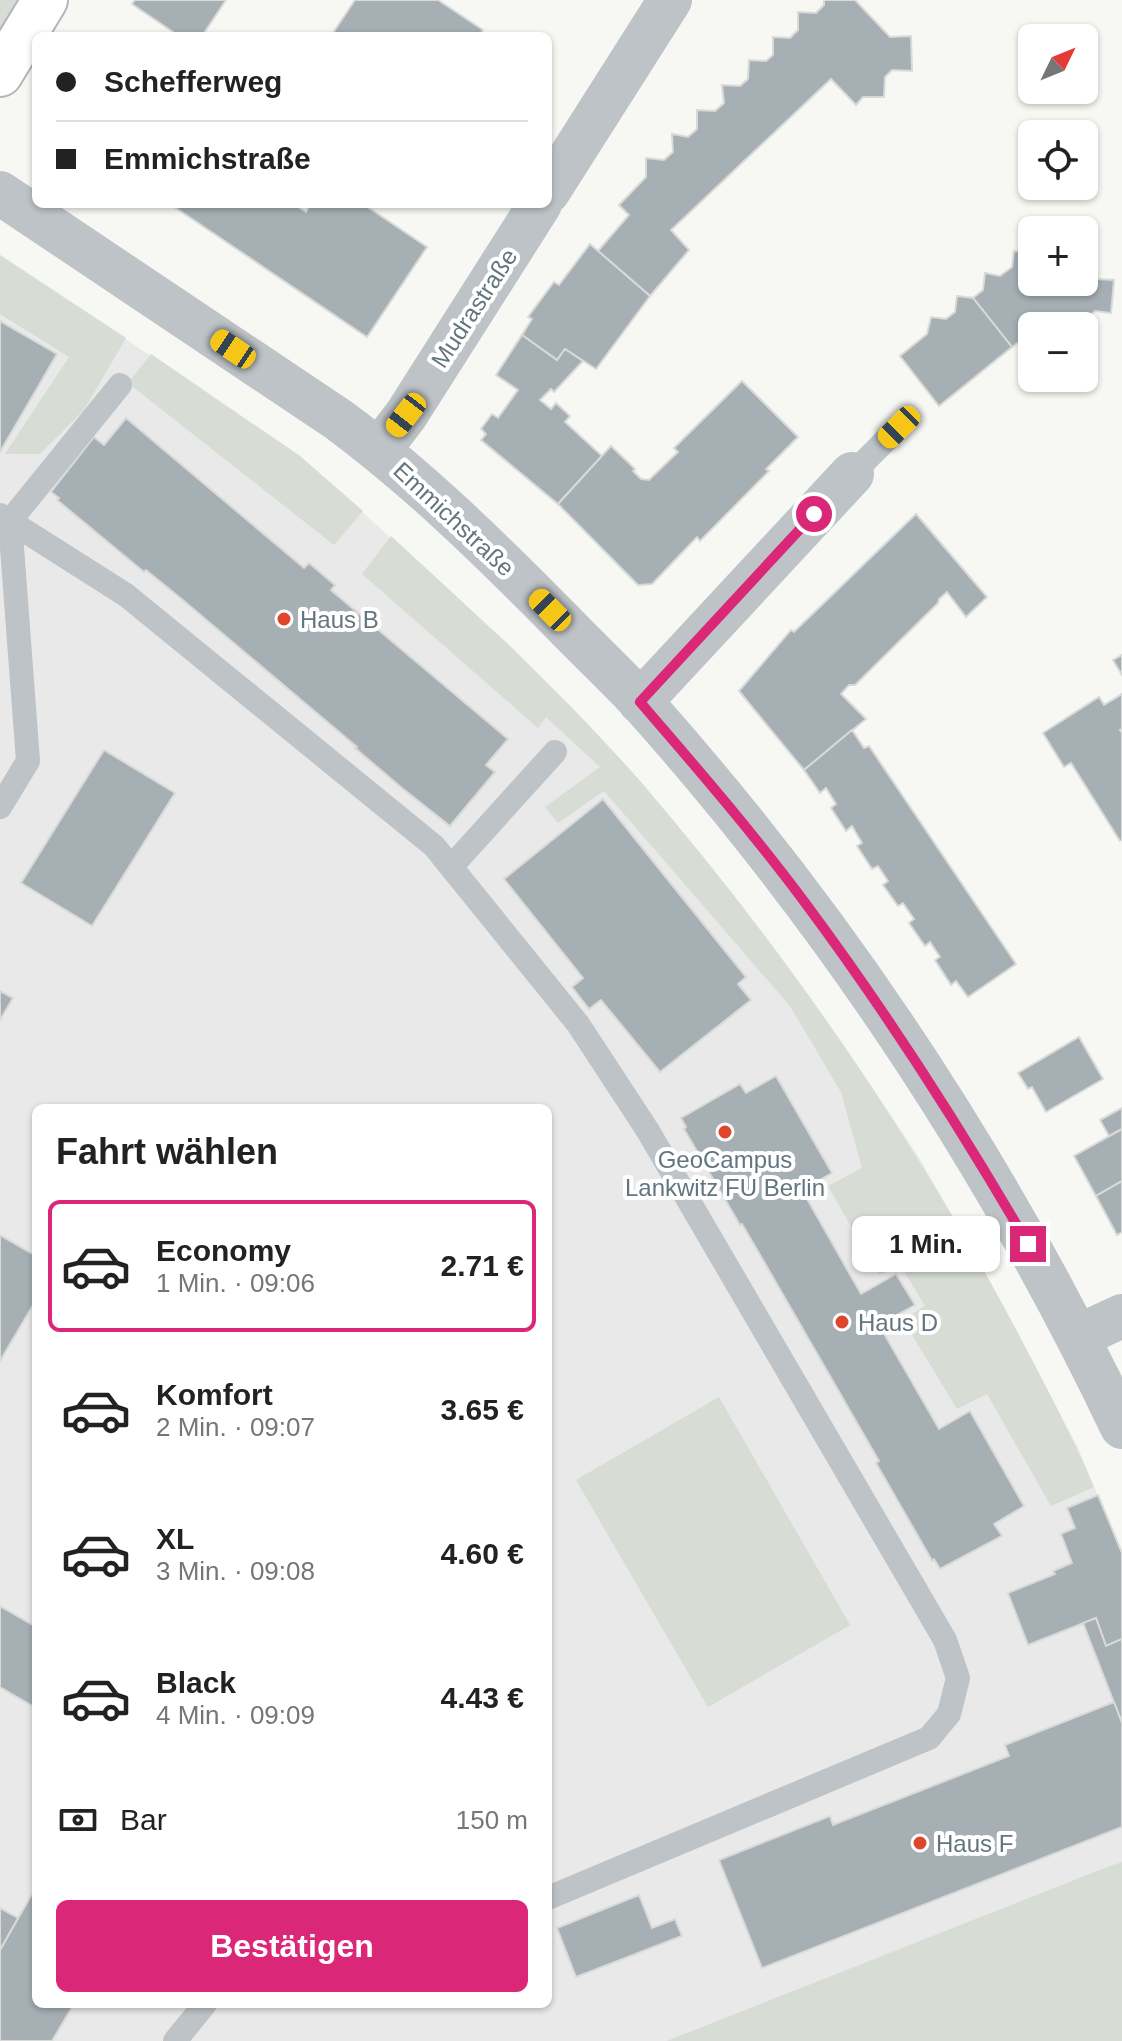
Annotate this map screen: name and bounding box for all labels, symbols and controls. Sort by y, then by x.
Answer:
north arrow [1018,24,1098,104]
map controls [1018,24,1098,392]
text: Schefferweg [104,65,282,98]
button: locate [1018,120,1098,200]
text: Emmichstraße [104,142,311,175]
button: + [1018,216,1098,296]
street label: Mudrastraße [426,244,522,372]
button: − [1018,312,1098,392]
car [206,326,260,372]
car [382,389,430,441]
car [874,402,924,452]
street label: Emmichstraße [388,456,520,582]
route start [796,496,832,532]
car [525,585,575,635]
place label: Haus B [300,606,379,633]
marker: Haus B [275,610,293,628]
marker: GeoCampus Lankwitz FU Berlin [716,1123,734,1141]
text: Fahrt wählen [56,1131,278,1172]
place label: GeoCampus Lankwitz FU Berlin [625,1146,825,1201]
callout: 1 Min. [852,1216,1000,1272]
route end [1010,1226,1046,1262]
text: 1 Min. [889,1229,963,1259]
icon: car [60,1230,132,1302]
text: Economy [156,1234,291,1267]
text: 2.71 € [441,1249,524,1282]
text: 1 Min. · 09:06 [156,1268,315,1298]
place label: Haus D [858,1309,938,1336]
marker: Haus D [833,1313,851,1331]
icon: car [60,1374,132,1446]
text: Komfort [156,1378,273,1411]
text: 3.65 € [441,1393,524,1426]
text: 2 Min. · 09:07 [156,1412,315,1442]
icon: car [60,1518,132,1590]
text: XL [156,1522,194,1555]
text: 4.60 € [441,1537,524,1570]
text: 3 Min. · 09:08 [156,1556,315,1586]
icon: car [60,1662,132,1734]
text: Black [156,1666,236,1699]
text: 4.43 € [441,1681,524,1714]
text: 4 Min. · 09:09 [156,1700,315,1730]
icon: cash [56,1798,100,1842]
text: Bar [120,1803,167,1836]
text: 150 m [456,1805,528,1835]
place label: Haus F [936,1830,1013,1857]
marker: Haus F [911,1834,929,1852]
button: Bestätigen [56,1900,528,1992]

